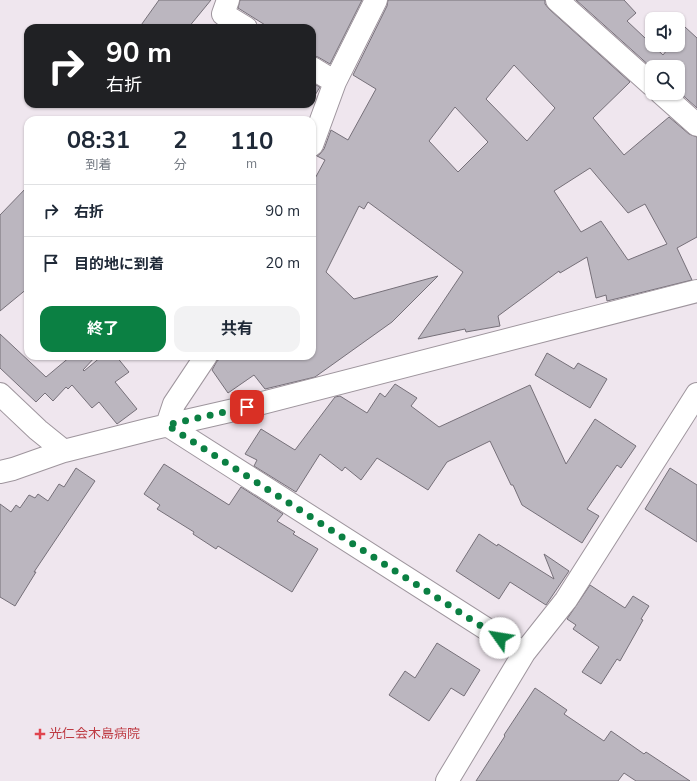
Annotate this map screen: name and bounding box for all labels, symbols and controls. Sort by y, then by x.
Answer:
map controls [645,12,685,100]
button: sound [645,12,685,52]
text: 90 m [106,34,172,72]
icon: right [40,40,92,92]
button: search [645,60,685,100]
text: 右折 [106,73,142,97]
text: 08:31 [67,124,130,156]
text: 2 [173,124,187,156]
text: 110 [230,125,273,157]
text: m [246,155,257,173]
text: 到着 [85,156,111,174]
text: 分 [174,156,187,174]
icon: right [40,200,62,222]
text: 90 m [265,201,300,221]
text: 右折 [74,202,104,222]
icon: arrive [40,252,62,274]
text: 20 m [265,253,300,273]
text: 目的地に到着 [74,254,164,274]
button: 終了 [40,306,166,352]
button: 共有 [174,306,300,352]
pin [230,390,264,424]
icon: arrive [236,396,258,418]
position arrow [479,617,521,659]
place label: 光仁会木島病院 [49,725,140,743]
marker: 光仁会木島病院 [34,728,46,740]

